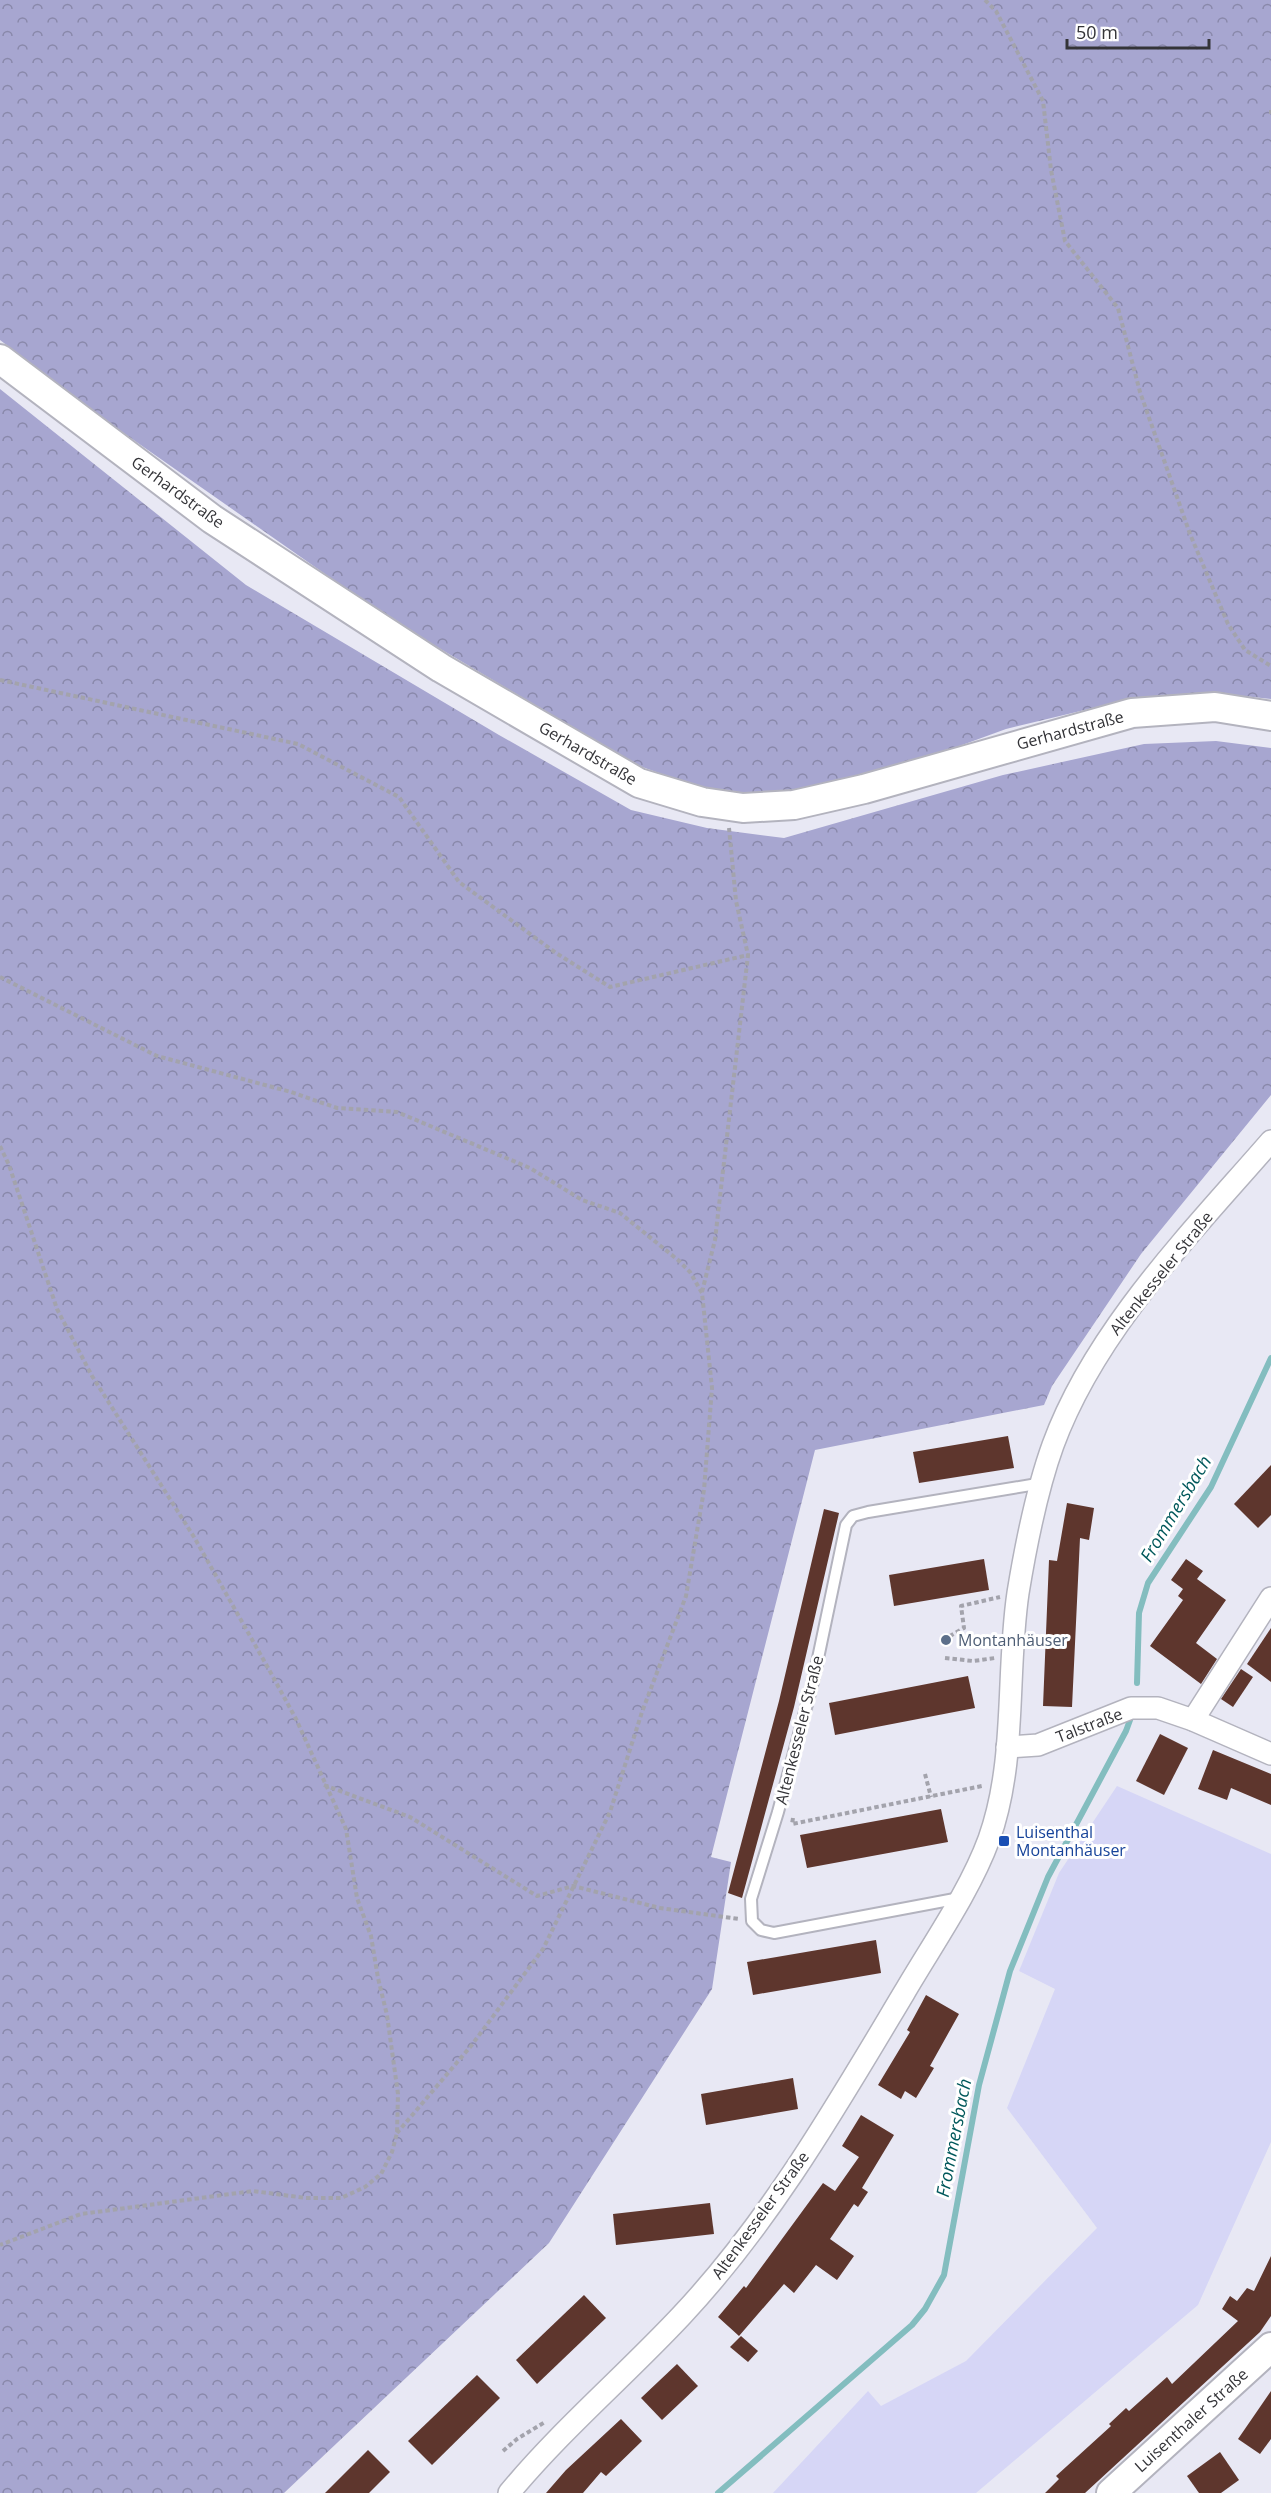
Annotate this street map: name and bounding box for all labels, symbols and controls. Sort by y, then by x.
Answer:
scale bar [1067,12,1210,50]
text: 50 m [1076,20,1118,44]
street label: Gerhardstraße [127,451,229,533]
street label: Gerhardstraße [1014,705,1126,755]
street label: Gerhardstraße [535,716,641,790]
street label: Altenkesseler Straße [1104,1207,1218,1339]
water label: Frommersbach [1134,1451,1216,1566]
place label: Montanhäuser [958,1629,1068,1651]
marker: Montanhäuser [939,1633,953,1647]
street label: Altenkesseler Straße [770,1653,828,1807]
street label: Talstraße [1053,1702,1125,1748]
place label: Luisenthal Montanhäuser [1016,1821,1126,1861]
marker: Luisenthal Montanhäuser [997,1834,1011,1848]
water label: Frommersbach [930,2077,976,2199]
street label: Altenkesseler Straße [706,2147,814,2283]
street label: Luisenthaler Straße [1130,2363,1252,2477]

